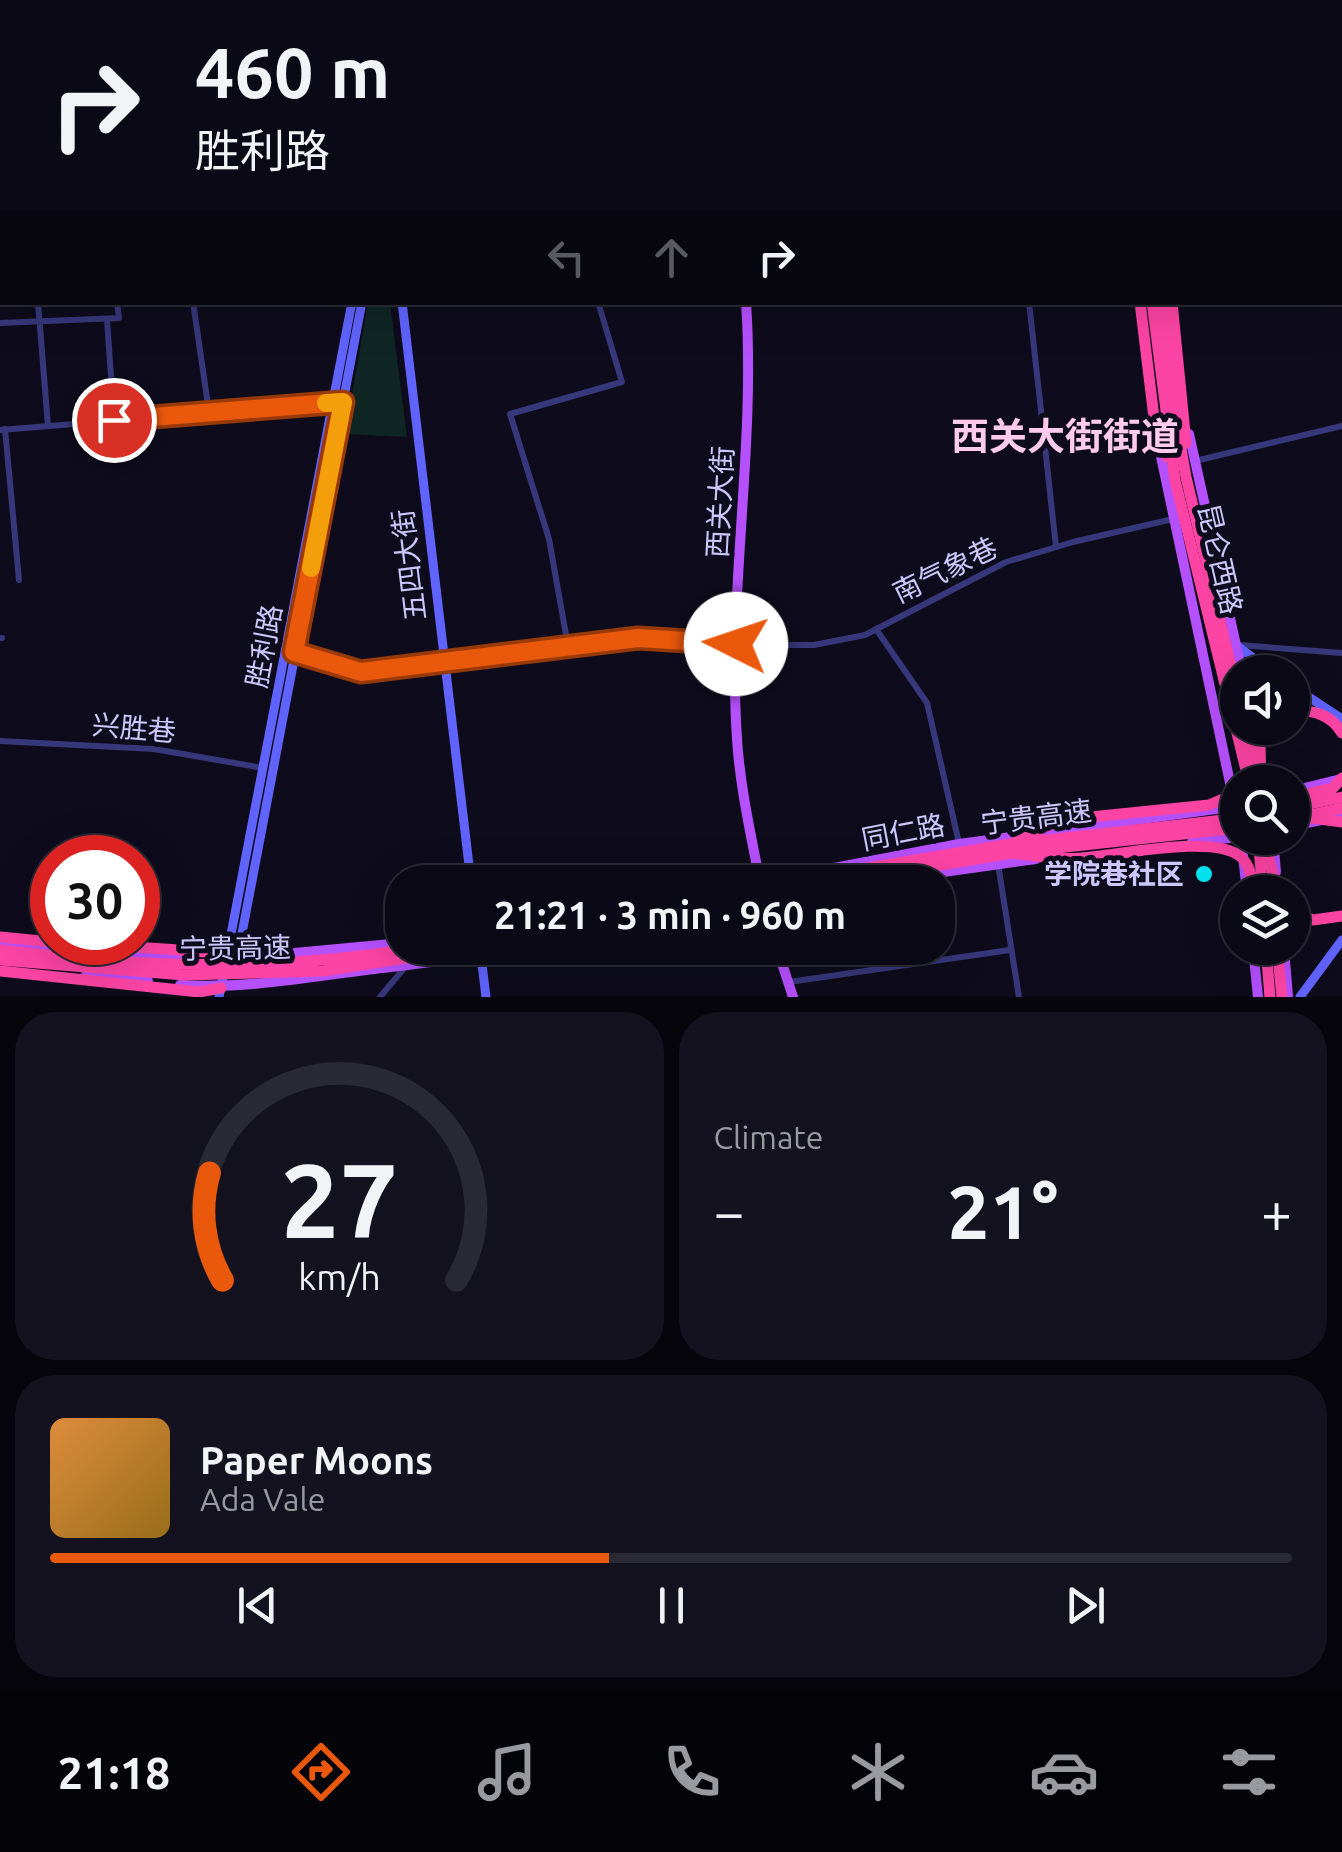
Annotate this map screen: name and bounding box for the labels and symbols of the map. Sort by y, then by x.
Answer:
pin [72,378,157,463]
district label: 西关大街街道 [951,415,1179,457]
street label: 西关大街 [701,445,738,559]
street label: 昆仑西路 [1193,501,1248,617]
street label: 五四大街 [386,508,431,623]
street label: 南气象巷 [888,531,1002,608]
position arrow [684,592,788,696]
street label: 胜利路 [240,602,287,690]
street label: 兴胜巷 [91,708,177,747]
street label: 宁贵高速 [978,794,1093,839]
street label: 同仁路 [859,808,947,855]
speed limit sign: 30 [30,835,160,965]
place label: 学院巷社区 [1044,858,1184,889]
marker: 学院巷社区 [1193,863,1215,885]
street label: 宁贵高速 [179,931,291,964]

